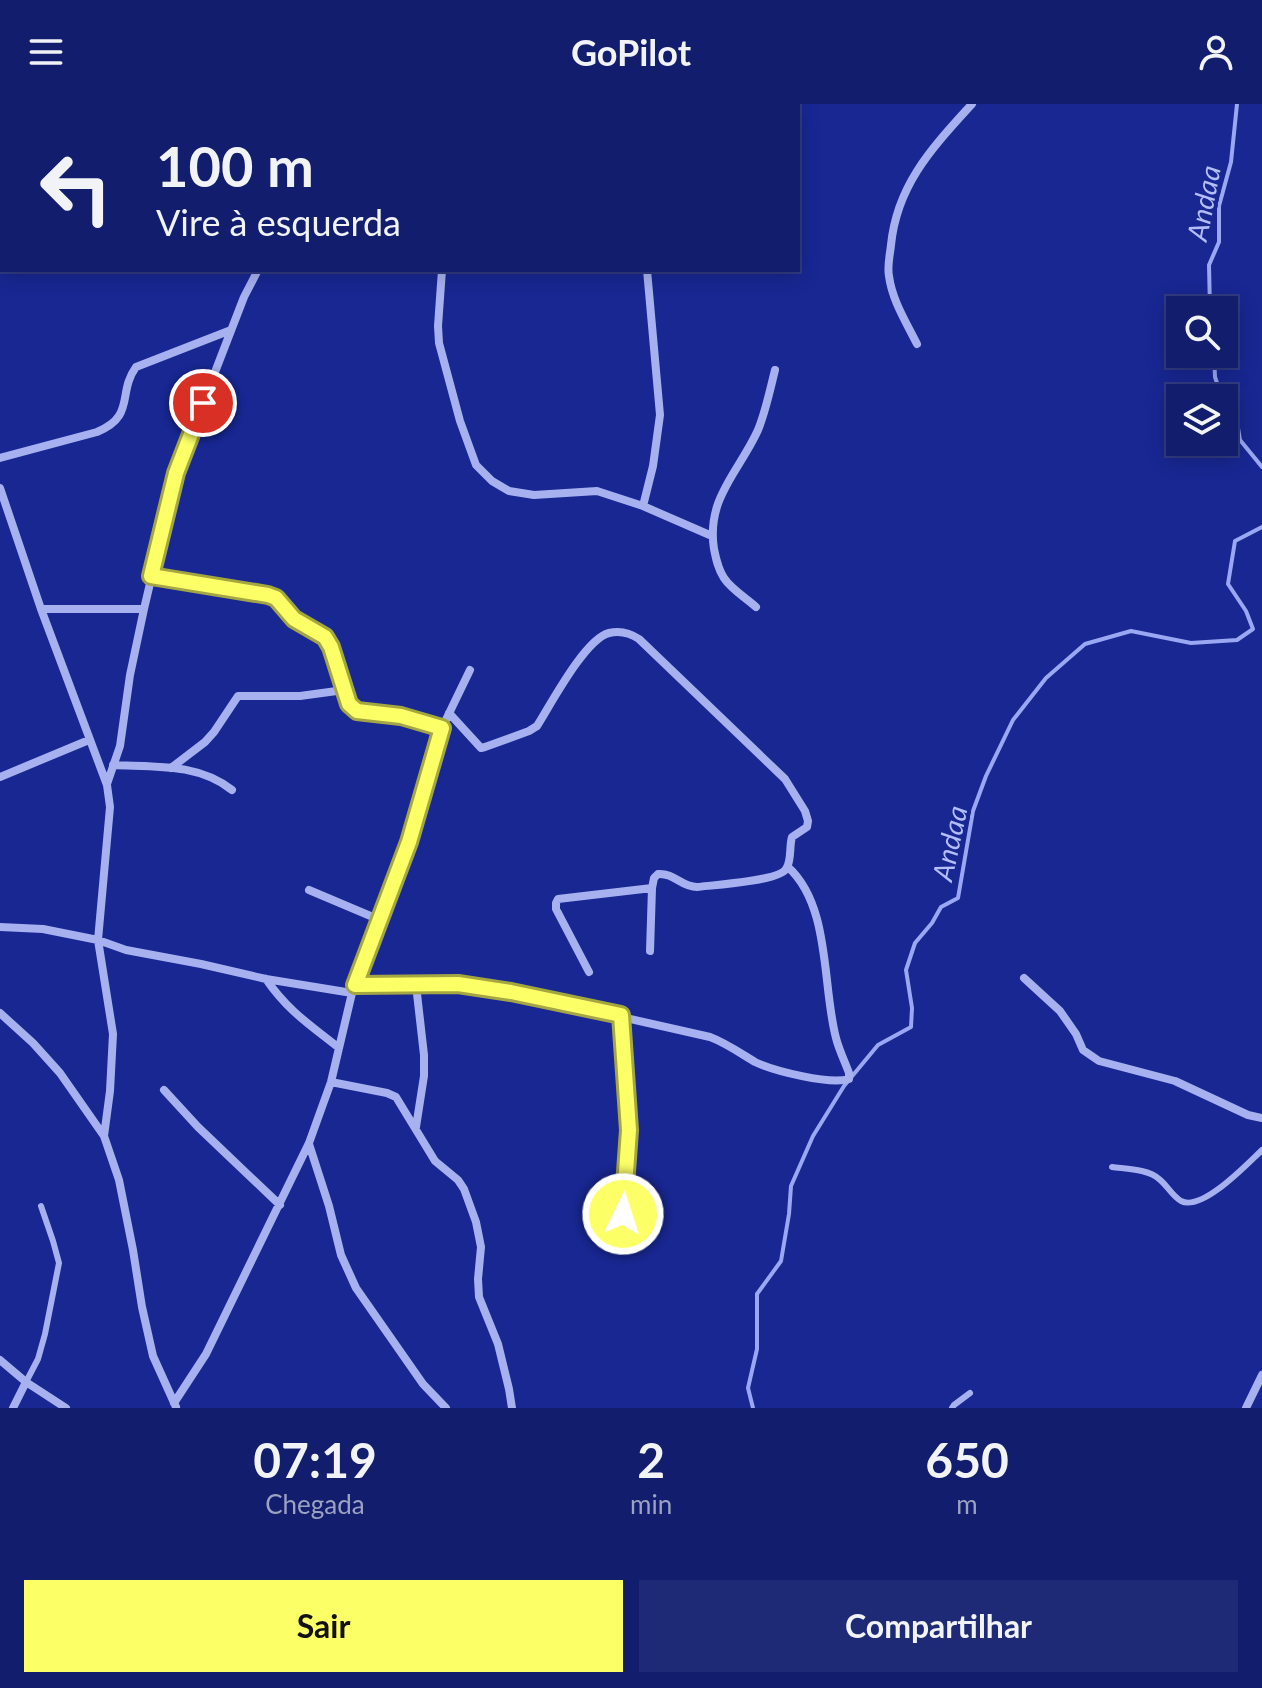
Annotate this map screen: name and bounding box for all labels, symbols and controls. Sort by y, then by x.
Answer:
icon: menu [24,30,68,74]
text: GoPilot [571,30,691,74]
icon: person [1194,30,1238,74]
text: 100 m [156,132,314,199]
icon: left [24,136,128,240]
water label: Andaa [1179,162,1227,244]
text: Vire à esquerda [156,200,401,244]
map controls [1166,296,1238,456]
button: search [1166,296,1238,368]
pin [169,369,237,437]
icon: arrive [181,381,225,425]
button: layers [1166,384,1238,456]
water label: Andaa [924,802,974,885]
position arrow [581,1172,665,1256]
text: 07:19 [253,1431,377,1488]
text: 2 [637,1431,665,1488]
text: 650 [925,1431,1009,1488]
text: Chegada [265,1488,365,1520]
text: min [630,1488,672,1520]
text: m [956,1488,978,1520]
button: Sair [24,1580,623,1672]
button: Compartilhar [639,1580,1238,1672]

